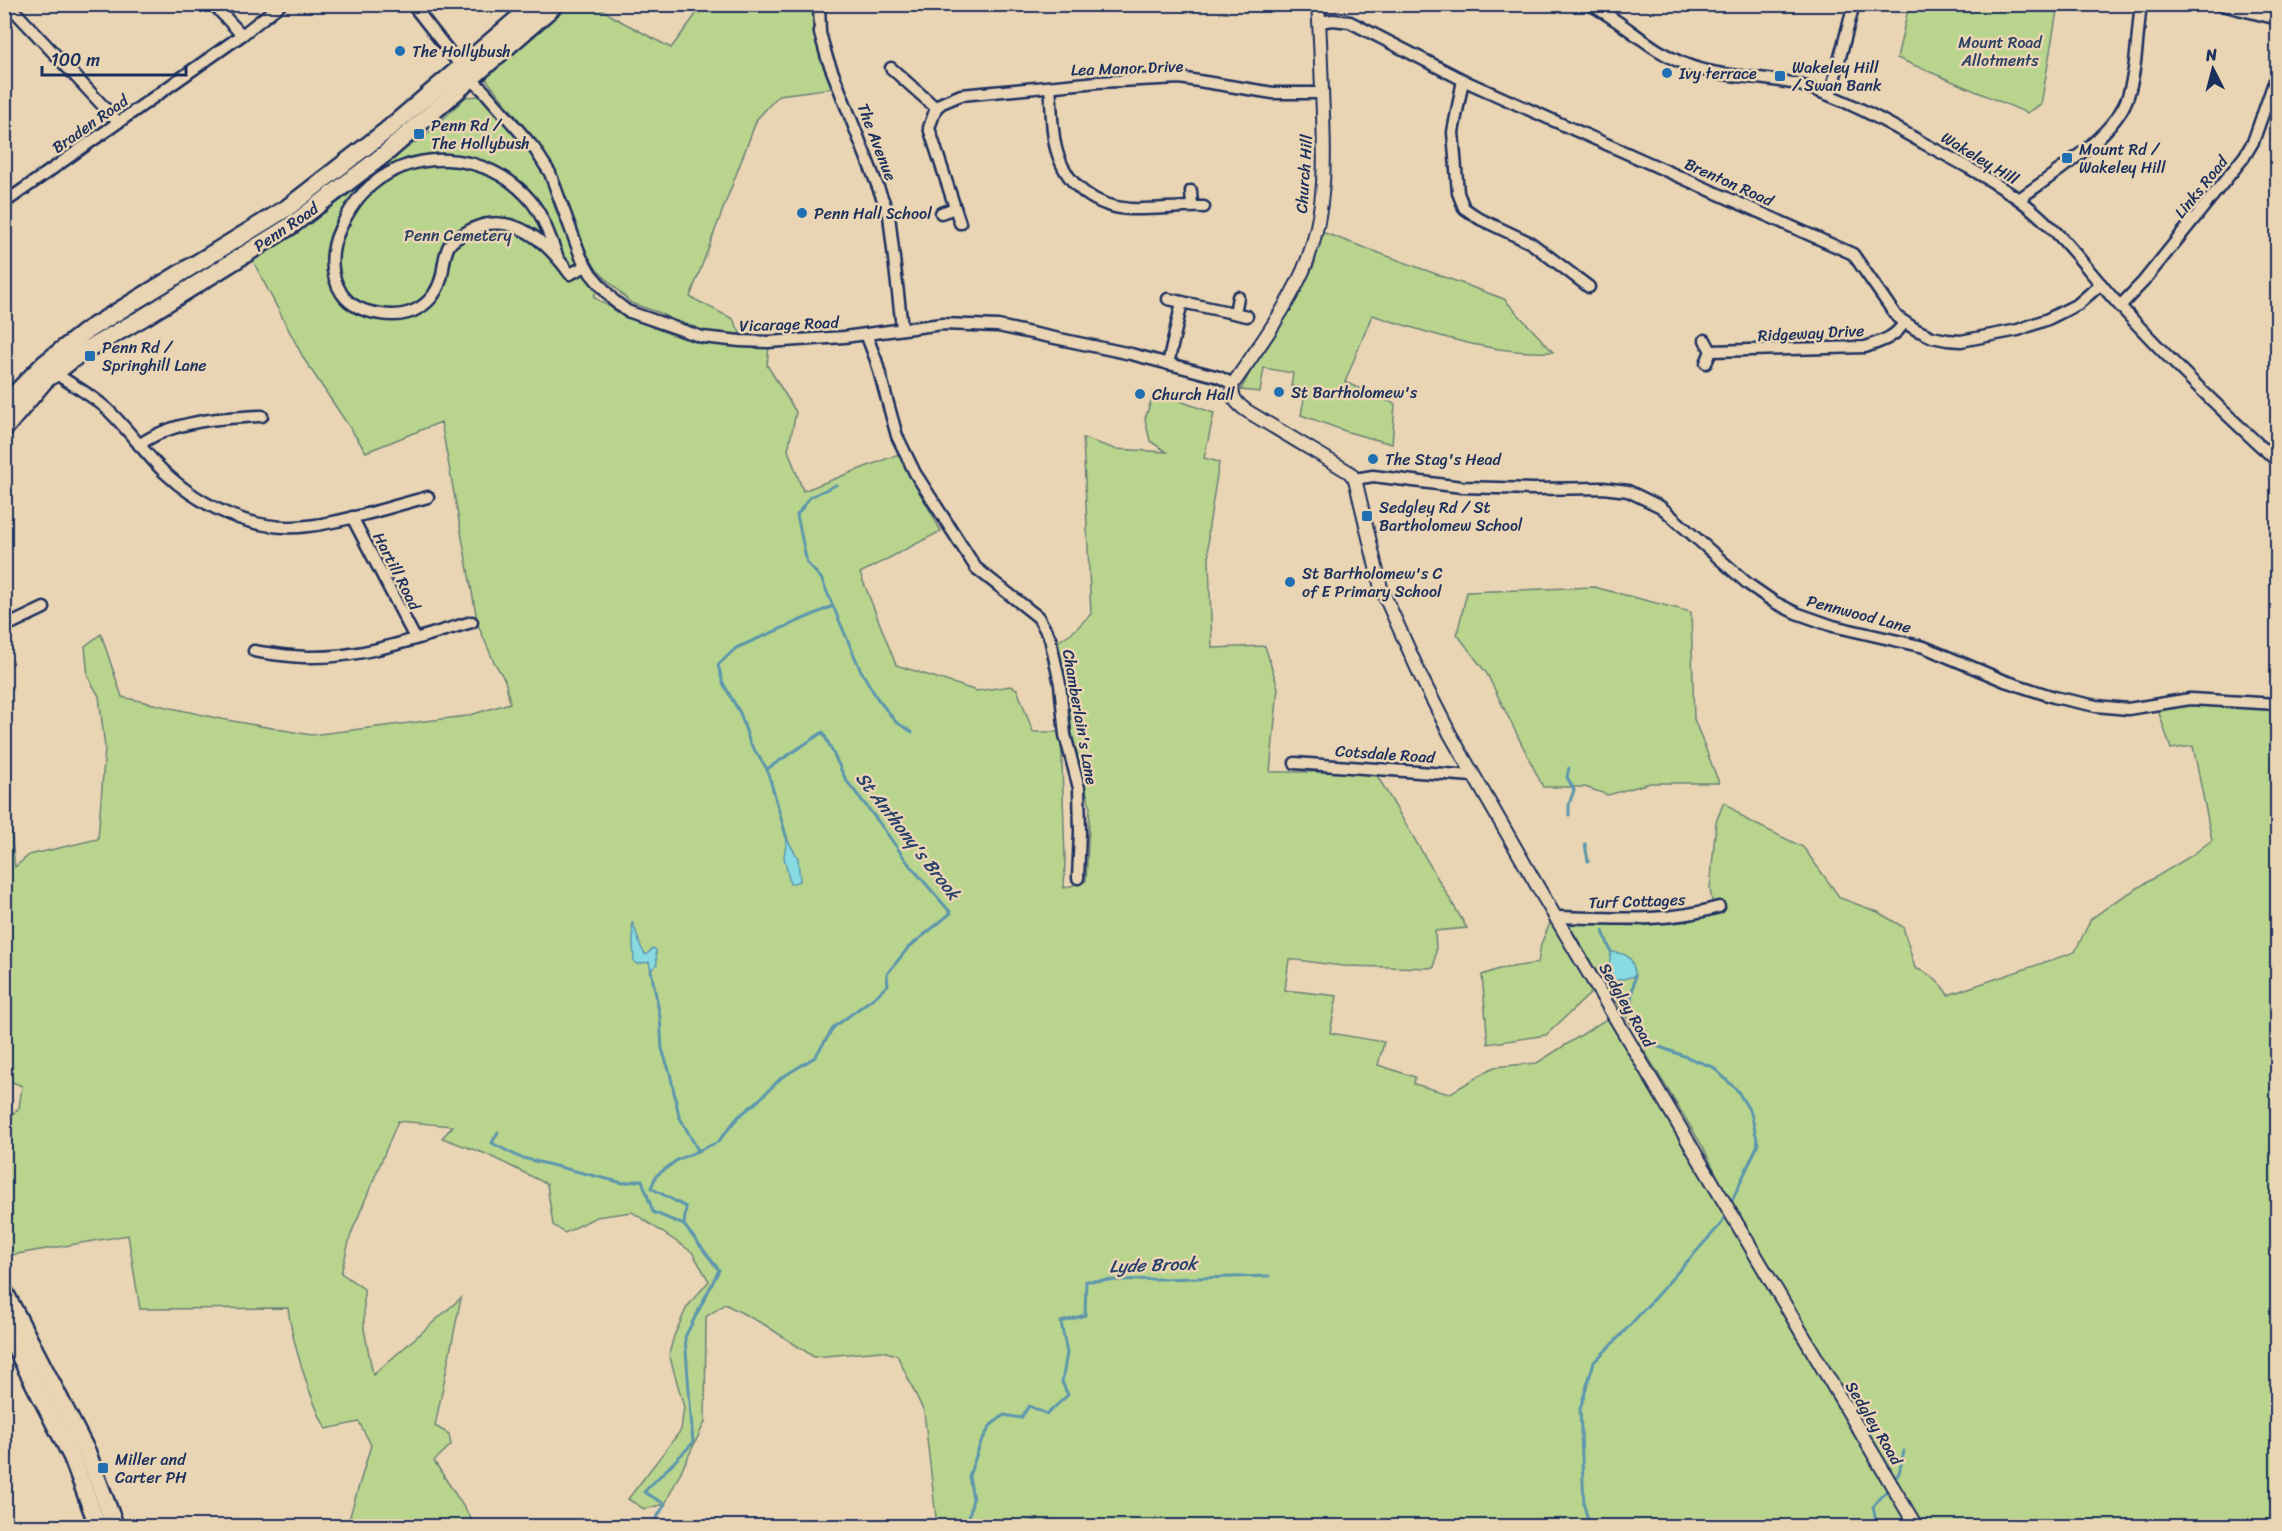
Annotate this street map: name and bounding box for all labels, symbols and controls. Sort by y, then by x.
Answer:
park label: Mount Road Allotments [1958,28,2043,75]
place label: The Hollybush [412,37,511,66]
scale bar [42,39,186,77]
north arrow [2183,39,2243,99]
text: N [2203,39,2219,70]
text: 100 m [51,44,100,76]
marker: The Hollybush [393,44,407,58]
street label: Lea Manor Drive [1070,52,1184,84]
place label: Wakeley Hill / Swan Bank [1792,53,1882,100]
place label: Ivy terrace [1678,59,1757,88]
marker: Ivy terrace [1660,66,1674,80]
marker: Wakeley Hill / Swan Bank [1773,69,1787,83]
street label: Braden Road [46,86,136,161]
street label: The Avenue [849,99,905,185]
place label: Penn Rd / The Hollybush [431,111,530,158]
street label: Wakeley Hill [1935,123,2025,193]
marker: Penn Rd / The Hollybush [412,127,426,141]
street label: Church Hill [1287,133,1321,214]
place label: Mount Rd / Wakeley Hill [2079,135,2166,182]
street label: Links Road [2166,148,2237,225]
street label: Brenton Road [1680,149,1780,215]
marker: Mount Rd / Wakeley Hill [2060,151,2074,165]
street label: Penn Road [247,194,326,260]
place label: Penn Hall School [814,199,932,228]
marker: Penn Hall School [795,206,809,220]
park label: Penn Cemetery [404,221,513,250]
street label: Vicarage Road [739,308,841,340]
street label: Ridgeway Drive [1757,316,1865,350]
place label: Penn Rd / Springhill Lane [102,333,207,380]
marker: Penn Rd / Springhill Lane [83,349,97,363]
place label: St Bartholomew's [1291,378,1418,407]
place label: Church Hall [1152,380,1235,409]
marker: St Bartholomew's [1272,385,1286,399]
marker: Church Hall [1133,387,1147,401]
place label: The Stag's Head [1385,445,1502,474]
marker: The Stag's Head [1366,452,1380,466]
place label: Sedgley Rd / St Bartholomew School [1379,493,1523,540]
marker: Sedgley Rd / St Bartholomew School [1360,509,1374,523]
street label: Hartill Road [365,527,430,617]
place label: St Bartholomew's C of E Primary School [1302,559,1443,606]
marker: St Bartholomew's C of E Primary School [1283,575,1297,589]
street label: Pennwood Lane [1803,586,1915,642]
street label: Chamberlain's Lane [1054,647,1106,787]
street label: Cotsdale Road [1334,736,1437,772]
water label: St Anthony's Brook [847,765,970,909]
street label: Turf Cottages [1588,885,1686,917]
street label: Sedgley Road [1591,957,1664,1054]
water label: Lyde Brook [1109,1247,1200,1283]
street label: Sedgley Road [1837,1375,1911,1472]
place label: Miller and Carter PH [115,1445,187,1492]
marker: Miller and Carter PH [96,1461,110,1475]

